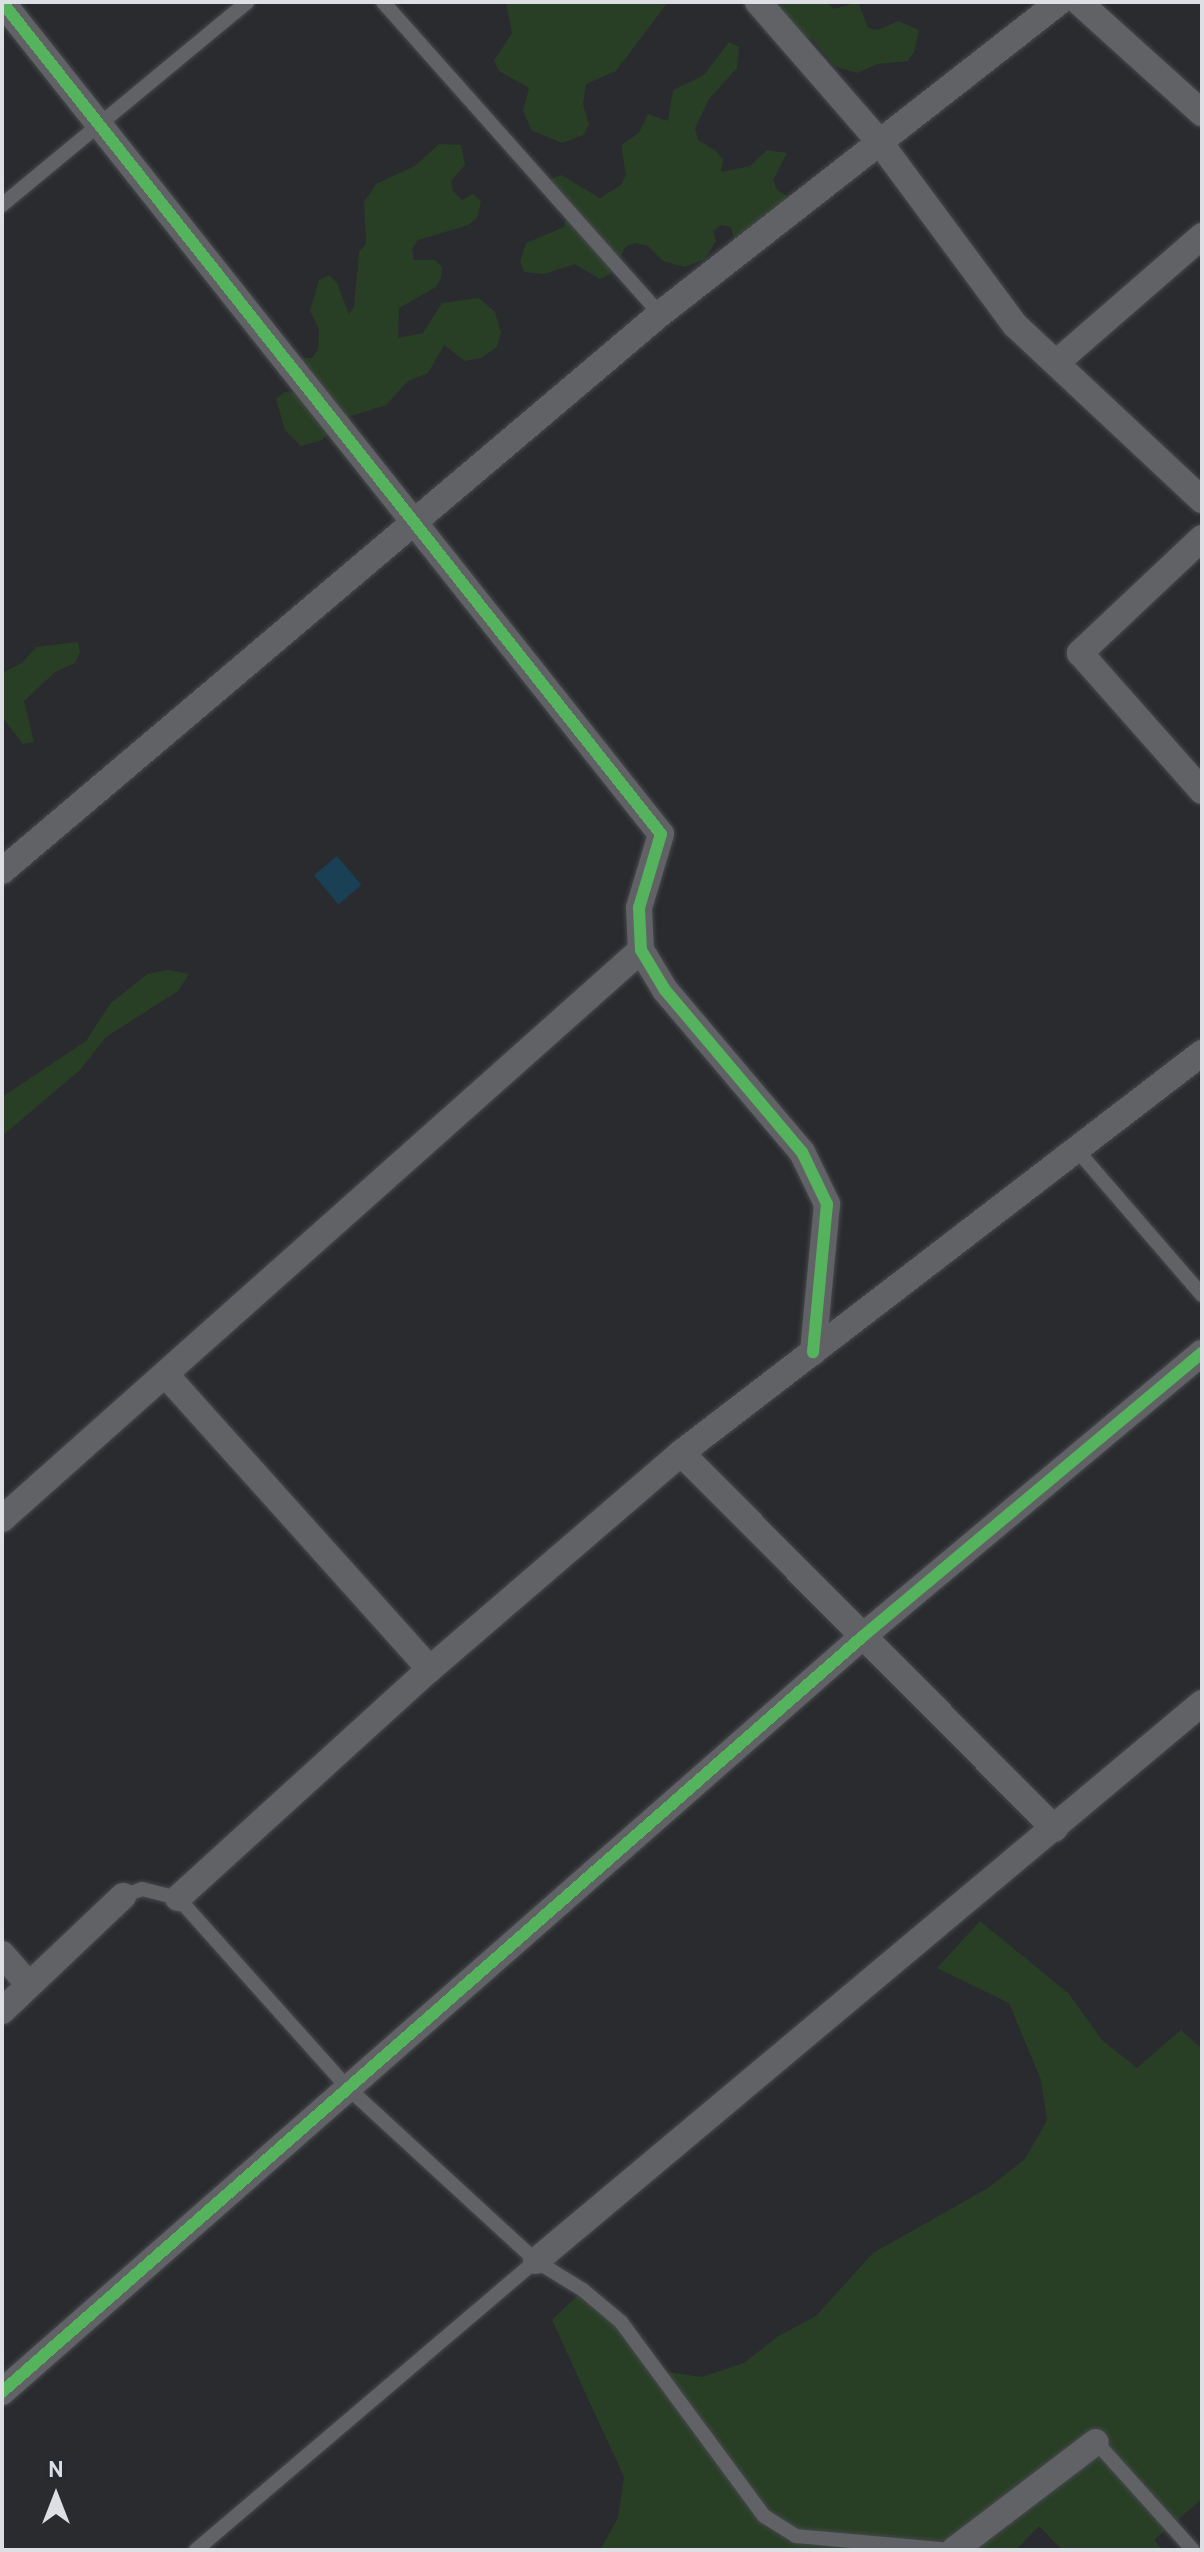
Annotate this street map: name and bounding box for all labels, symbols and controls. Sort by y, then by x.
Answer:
north arrow [16,2456,96,2536]
text: N [48,2458,64,2485]

